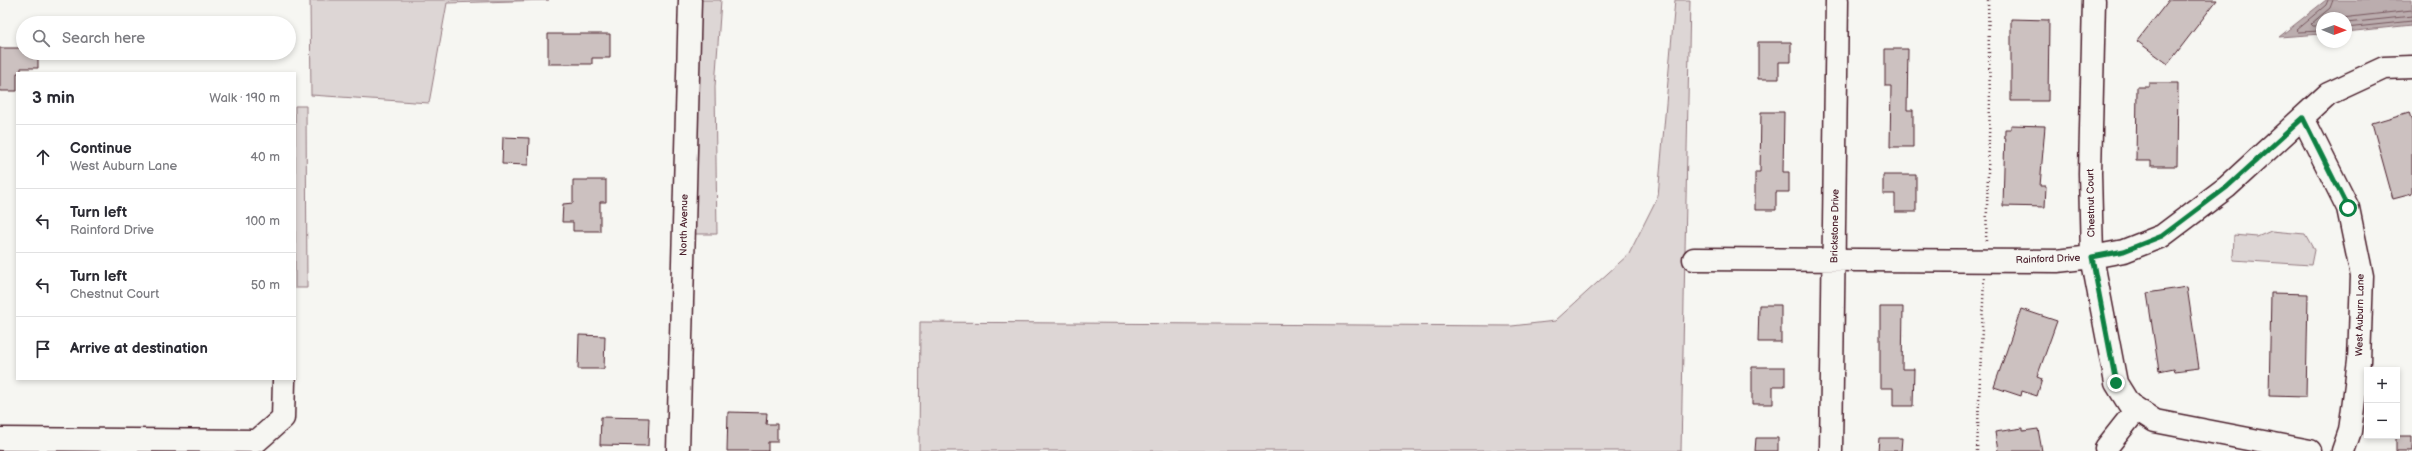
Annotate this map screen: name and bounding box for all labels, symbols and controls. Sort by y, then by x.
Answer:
north arrow [2316,12,2352,48]
search box [16,16,296,60]
icon: search [30,27,52,49]
text: Search here [62,29,145,48]
text: 3 min [32,88,75,108]
text: Walk · 190 m [209,90,280,106]
text: Continue [70,139,132,158]
icon: ahead [32,146,54,168]
text: 40 m [250,149,280,165]
text: West Auburn Lane [70,158,177,174]
street label: Chestnut Court [2084,169,2098,237]
street label: Brickstone Drive [1828,189,1842,263]
street label: North Avenue [677,194,691,256]
route start [2339,199,2357,217]
text: Turn left [70,203,127,222]
icon: left [32,210,54,232]
text: 100 m [245,213,280,229]
text: Rainford Drive [70,222,154,238]
street label: Rainford Drive [2016,252,2081,266]
text: Turn left [70,267,127,286]
icon: left [32,274,54,296]
street label: West Auburn Lane [2353,274,2367,356]
text: 50 m [251,277,280,293]
text: Chestnut Court [70,286,159,302]
icon: arrive [32,338,54,360]
text: Arrive at destination [70,339,208,358]
map controls [2364,367,2400,439]
button: + [2364,367,2400,403]
route end [2107,374,2125,392]
button: − [2364,403,2400,439]

